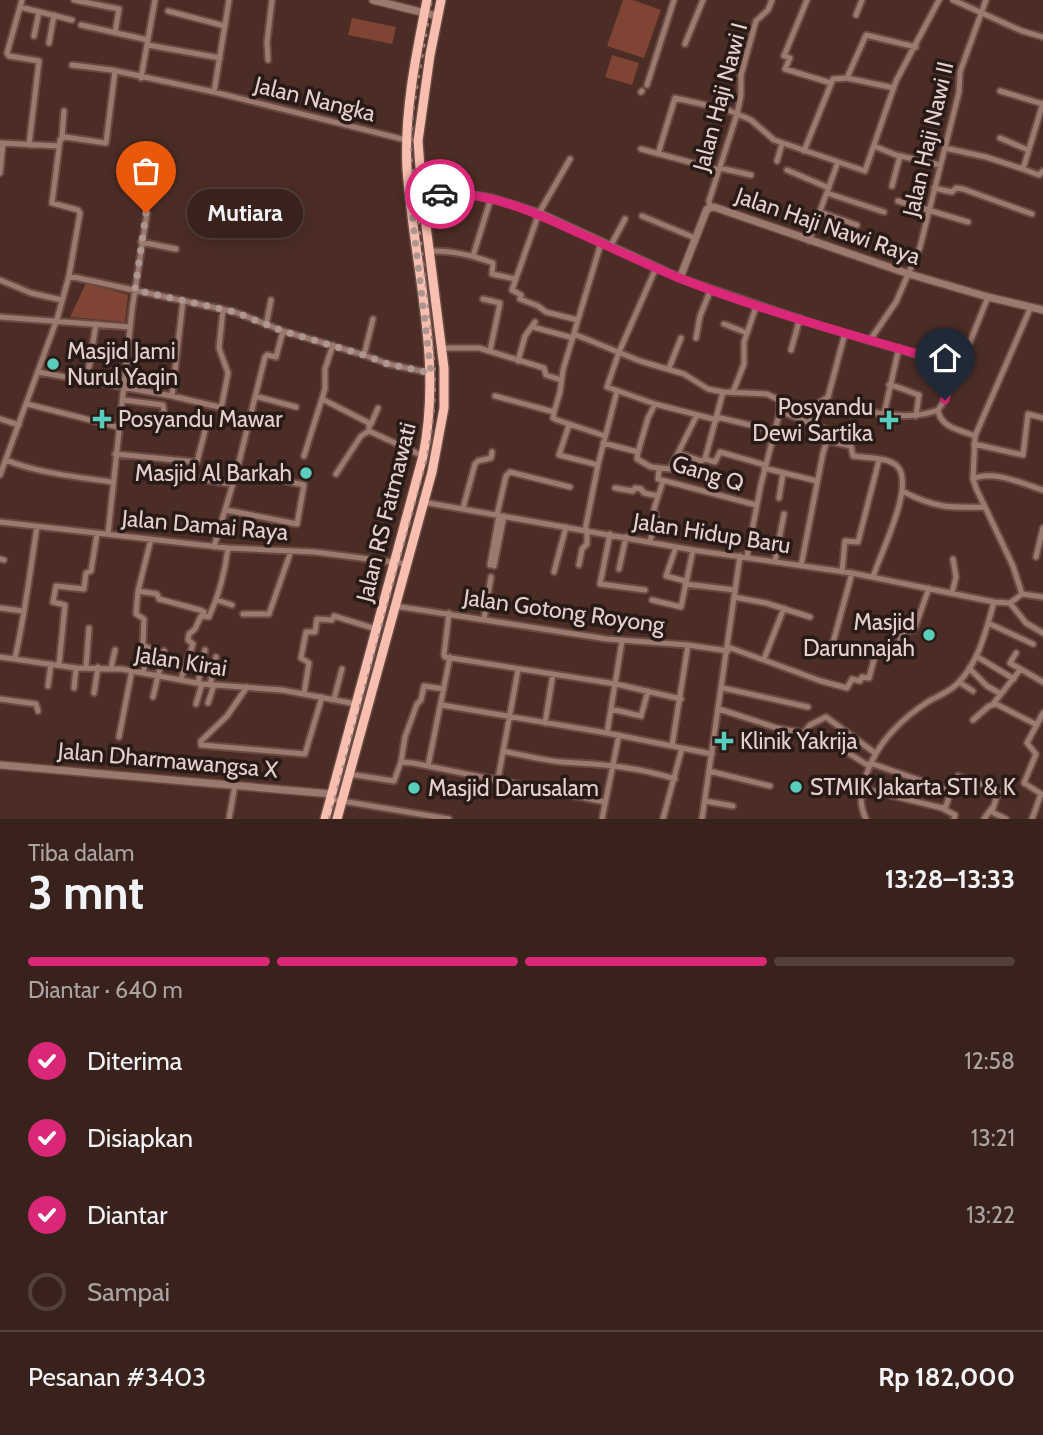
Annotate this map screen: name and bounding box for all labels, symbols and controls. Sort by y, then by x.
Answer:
street label: Jalan Haji Nawi I [686,20,753,175]
street label: Jalan Haji Nawi II [896,59,959,220]
street label: Jalan Nangka [251,70,378,128]
pin [116,141,176,213]
icon: bag [127,152,165,190]
courier [405,159,475,229]
icon: car [421,175,459,213]
street label: Jalan Haji Nawi Raya [731,181,924,271]
callout: Mutiara [188,188,304,238]
text: Mutiara [207,199,283,227]
pin [915,328,975,400]
place label: Masjid Jami Nurul Yaqin [67,337,178,391]
icon: home [926,339,964,377]
marker: Masjid Jami Nurul Yaqin [45,356,61,372]
place label: Posyandu Dewi Sartika [752,393,873,447]
place label: Posyandu Mawar [118,405,283,433]
marker: Posyandu Mawar [92,409,112,429]
marker: Posyandu Dewi Sartika [879,410,899,430]
street label: Jalan RS Fatmawati [350,419,422,606]
street label: Gang Q [669,449,747,497]
place label: Masjid Al Barkah [135,459,292,487]
marker: Masjid Al Barkah [298,465,314,481]
street label: Jalan Damai Raya [120,504,289,546]
street label: Jalan Hidup Baru [630,507,793,559]
street label: Jalan Gotong Royong [461,583,667,639]
place label: Masjid Darunnajah [803,608,915,662]
marker: Masjid Darunnajah [921,627,937,643]
street label: Jalan Kirai [132,640,229,682]
place label: Klinik Yakrija [740,727,857,755]
marker: Klinik Yakrija [714,731,734,751]
street label: Jalan Dharmawangsa X [56,736,280,784]
place label: STMIK Jakarta STI & K [810,773,1016,801]
place label: Masjid Darusalam [428,774,599,802]
marker: STMIK Jakarta STI & K [788,779,804,795]
marker: Masjid Darusalam [406,780,422,796]
text: Tiba dalam [28,839,134,867]
text: 13:28–13:33 [885,863,1015,895]
text: 3 mnt [28,865,144,921]
text: Diantar · 640 m [28,976,183,1004]
icon: check [28,1042,66,1080]
text: Diterima [87,1045,182,1077]
text: 12:58 [964,1047,1015,1075]
icon: check [28,1119,66,1157]
text: Disiapkan [87,1122,193,1154]
text: 13:21 [971,1124,1015,1152]
icon: check [28,1196,66,1234]
text: Diantar [87,1199,168,1231]
text: 13:22 [966,1201,1015,1229]
text: Sampai [87,1276,170,1308]
text: Pesanan #3403 [28,1361,206,1393]
text: Rp 182,000 [878,1361,1015,1393]

